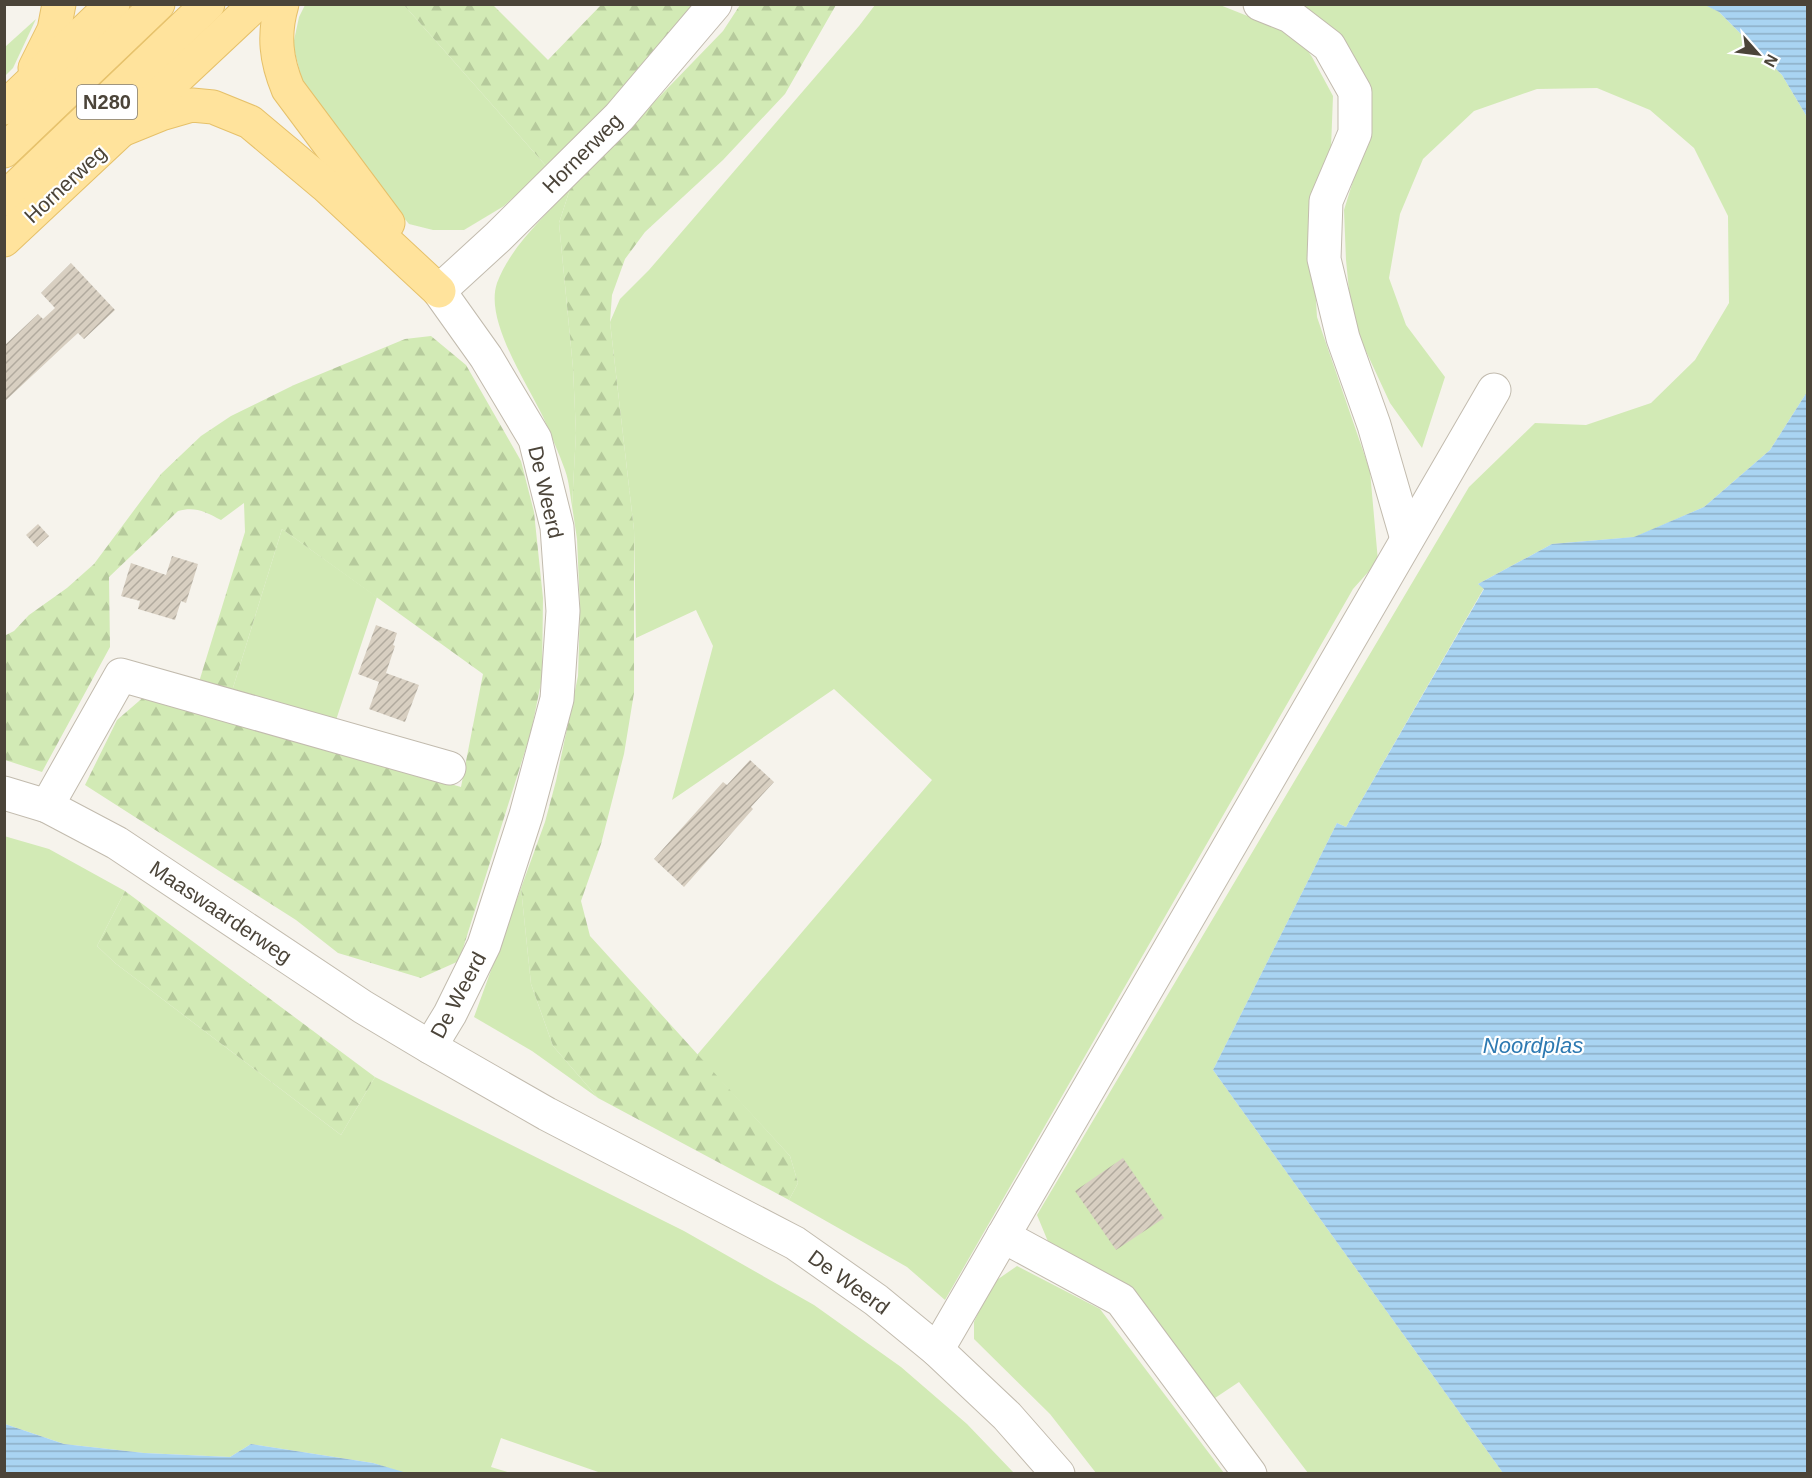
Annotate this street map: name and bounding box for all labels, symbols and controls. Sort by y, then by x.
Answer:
north arrow [1728,24,1788,84]
text: N [1761,52,1781,70]
road number: N280 [77,85,137,119]
street label: Hornerweg [538,109,626,197]
street label: Hornerweg [20,141,110,227]
street label: De Weerd [524,444,568,540]
street label: Maaswaarderweg [146,856,296,968]
street label: De Weerd [426,948,490,1042]
water label: Noordplas [1483,1033,1583,1058]
street label: De Weerd [804,1245,894,1319]

